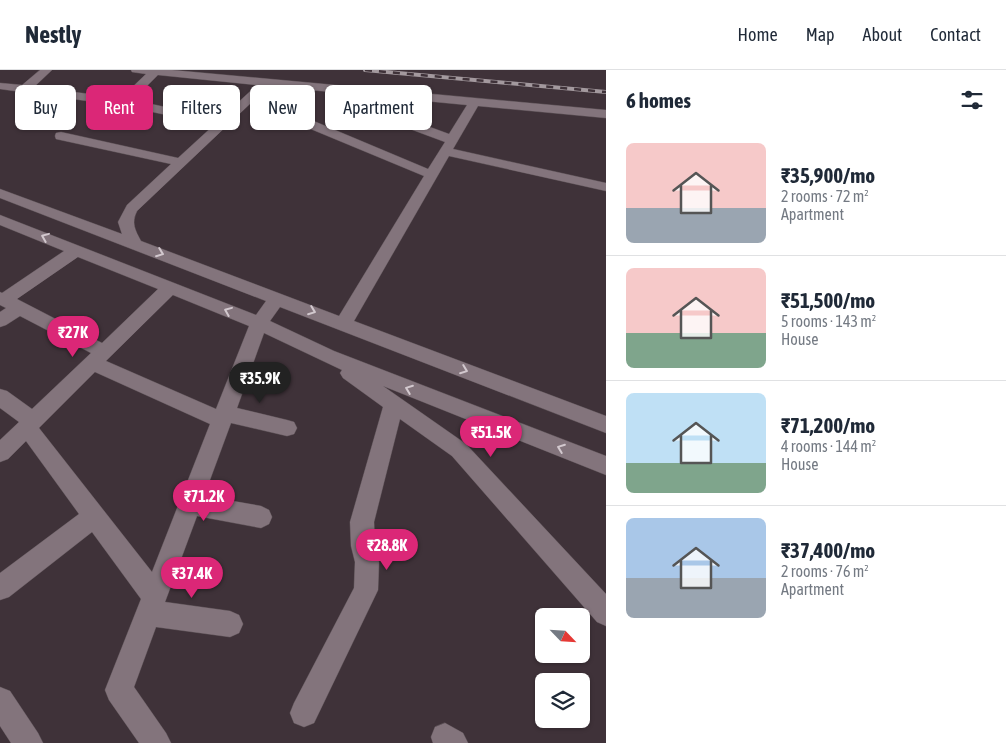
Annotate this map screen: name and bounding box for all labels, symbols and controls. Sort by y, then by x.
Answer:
text: Nestly [25,21,81,48]
text: Home [738,24,778,45]
text: Map [806,24,835,45]
text: About [863,24,902,45]
text: Contact [930,24,981,45]
chip: Buy [15,85,76,130]
chip: Rent [86,85,153,130]
chip: Filters [163,85,240,130]
chip: New [250,85,315,130]
chip: Apartment [325,85,432,130]
icon: filters [958,86,986,114]
text: 6 homes [626,88,691,112]
icon: home [666,163,726,223]
text: ₹35,900/mo [781,163,875,187]
text: 2 rooms · 72 m² [781,187,869,205]
text: Apartment [781,205,844,223]
one-way arrow [41,233,49,243]
one-way arrow [155,247,164,257]
icon: home [666,288,726,348]
text: ₹51,500/mo [781,288,875,312]
one-way arrow [307,305,316,315]
one-way arrow [224,306,233,317]
text: 5 rooms · 143 m² [781,312,876,330]
pin: ₹27K [43,316,103,358]
text: ₹27K [58,323,88,341]
text: House [781,330,818,348]
pin: ₹35.9K [219,362,301,404]
one-way arrow [459,364,467,374]
text: ₹35.9K [240,369,280,387]
one-way arrow [405,384,414,395]
icon: home [666,413,726,473]
text: ₹71,200/mo [781,413,875,437]
pin: ₹51.5K [450,416,532,458]
text: ₹51.5K [471,423,511,441]
text: 4 rooms · 144 m² [781,437,876,455]
one-way arrow [557,444,565,454]
text: House [781,455,818,473]
pin: ₹71.2K [163,480,245,522]
text: ₹71.2K [184,487,224,505]
pin: ₹28.8K [346,528,428,571]
text: ₹28.8K [367,536,407,554]
icon: home [666,538,726,598]
text: ₹37,400/mo [781,538,875,562]
pin: ₹37.4K [151,556,233,599]
text: 2 rooms · 76 m² [781,562,869,580]
text: ₹37.4K [172,564,212,582]
text: Apartment [781,580,844,598]
north arrow [535,608,590,662]
map controls [535,608,590,728]
button: layers [535,673,590,728]

